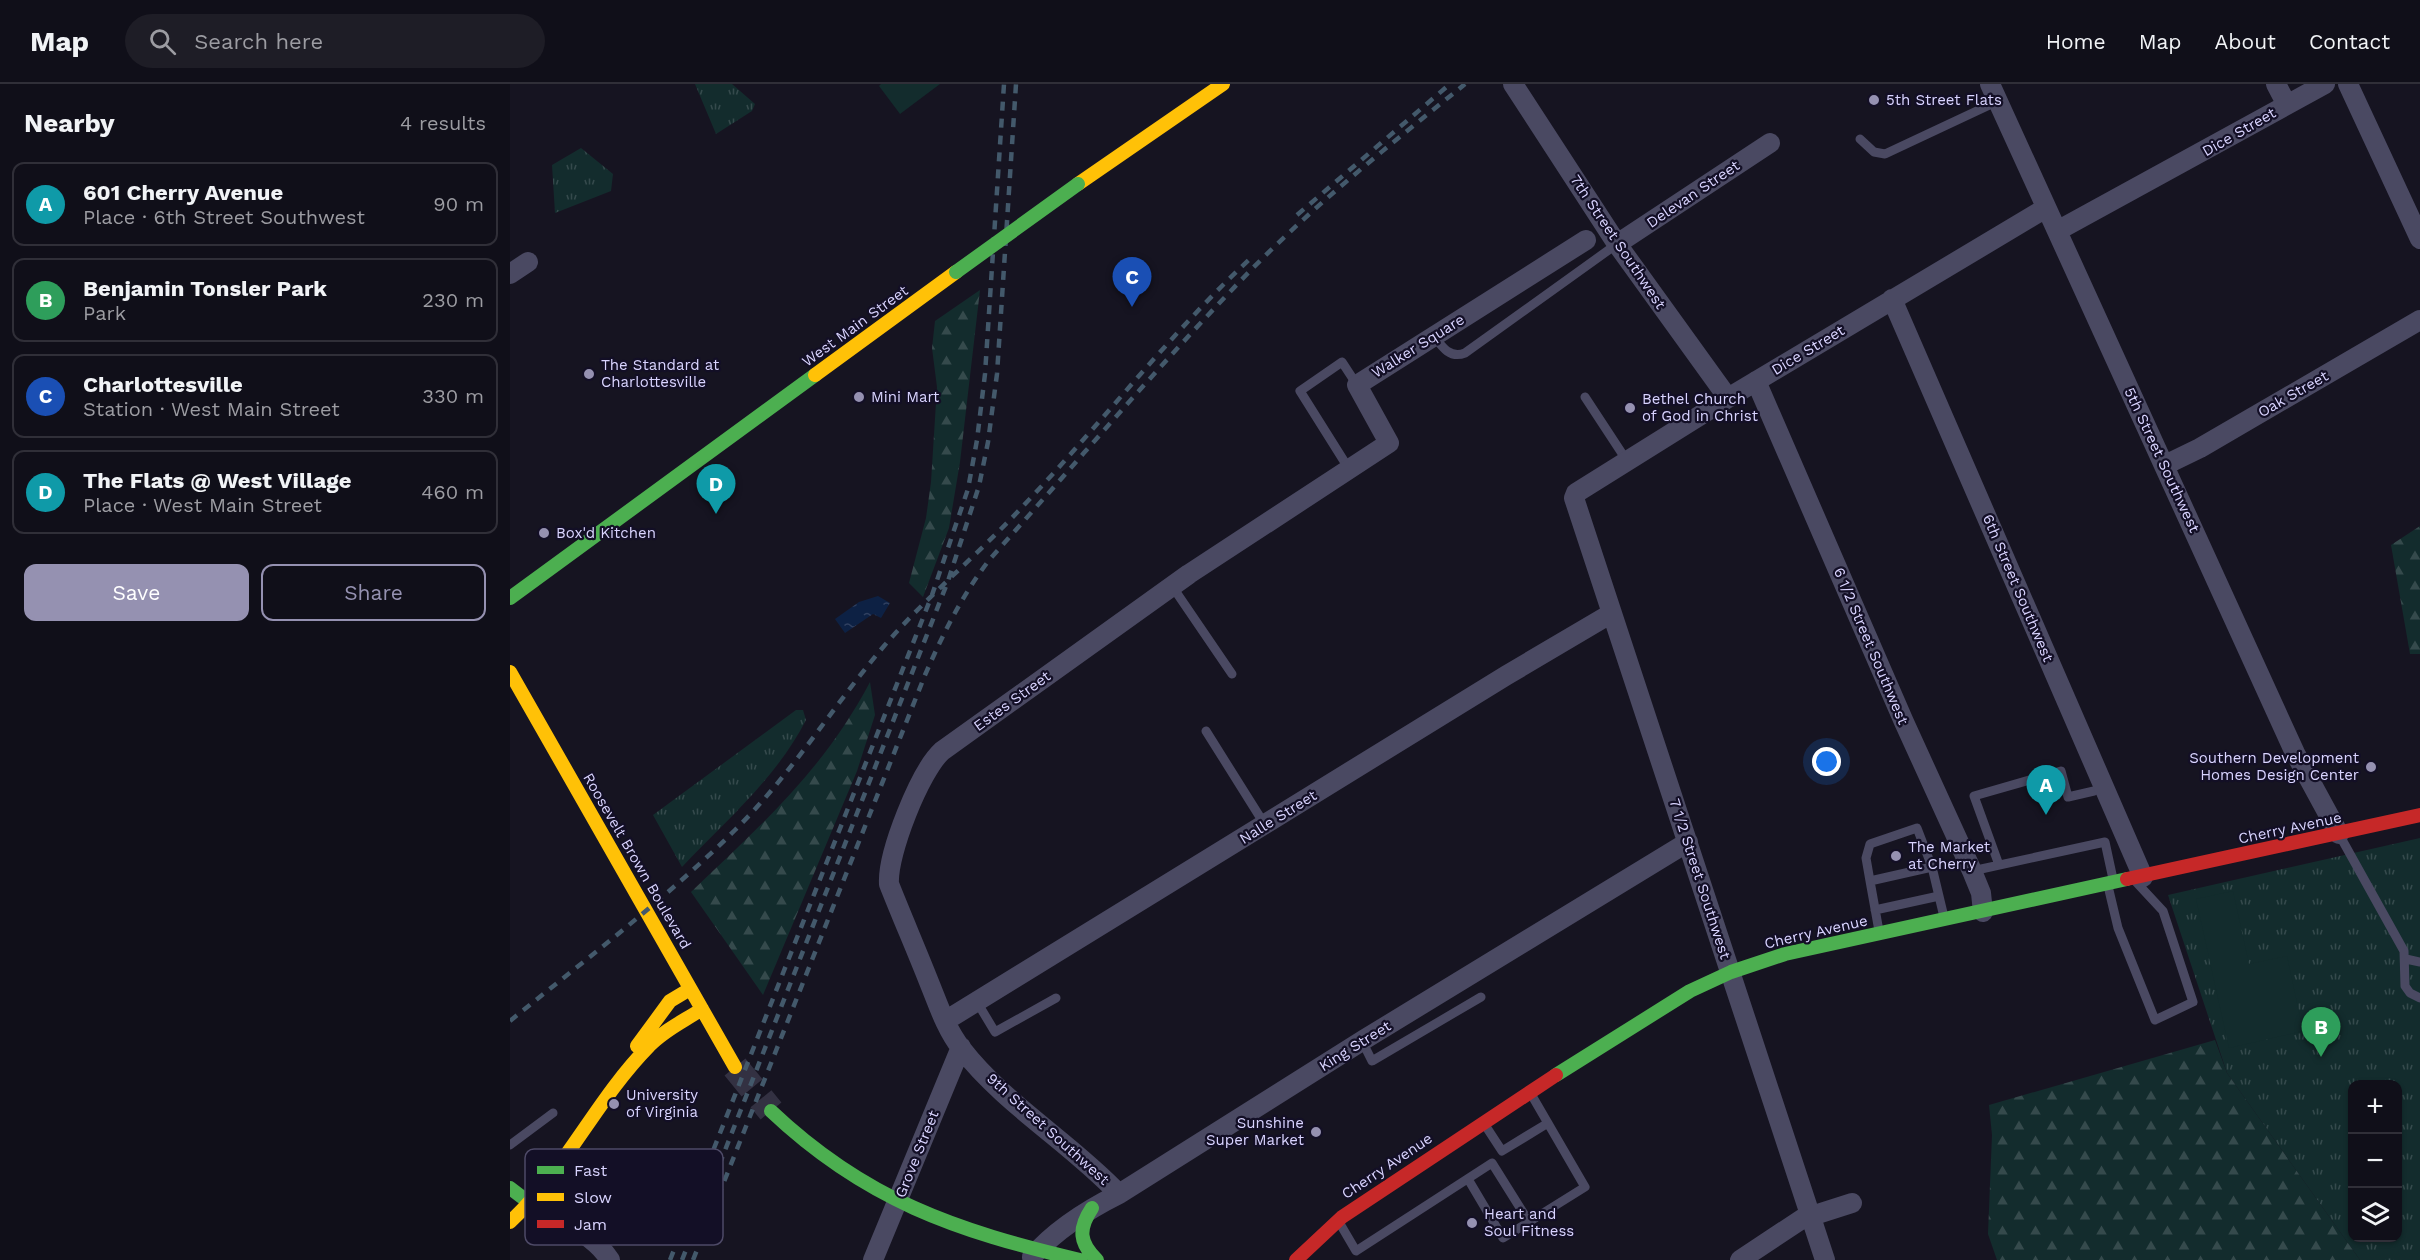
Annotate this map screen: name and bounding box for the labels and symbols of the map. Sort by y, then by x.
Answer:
place label: 5th Street Flats [1886,91,2002,109]
marker: 5th Street Flats [1867,93,1881,107]
street label: Dice Street [2199,103,2280,160]
street label: Delevan Street [1643,156,1743,232]
street label: 7th Street Southwest [1566,172,1670,313]
pin: C [1112,258,1152,307]
street label: West Main Street [798,281,912,370]
street label: Walker Square [1368,310,1468,382]
street label: Dice Street [1768,321,1848,379]
place label: The Standard at Charlottesville [601,356,720,391]
street label: Oak Street [2255,366,2332,421]
marker: The Standard at Charlottesville [582,367,596,381]
street label: 5th Street Southwest [2120,385,2204,536]
place label: Mini Mart [871,388,940,406]
marker: Mini Mart [852,390,866,404]
place label: Bethel Church of God in Christ [1642,390,1759,425]
marker: Bethel Church of God in Christ [1623,401,1637,415]
pin: D [696,464,736,514]
street label: 6th Street Southwest [1979,512,2058,665]
place label: Box'd Kitchen [556,524,656,542]
marker: Box'd Kitchen [537,526,551,540]
street label: 6 1/2 Street Southwest [1830,565,1913,728]
street label: Estes Street [970,667,1055,735]
your location [1812,747,1841,776]
place label: Southern Development Homes Design Center [2189,749,2360,784]
marker: Southern Development Homes Design Center [2364,760,2378,774]
pin: A [2026,766,2066,815]
street label: Roosevelt Brown Boulevard [579,770,695,952]
street label: Nalle Street [1236,786,1320,848]
street label: 7 1/2 Street Southwest [1666,796,1735,962]
street label: Cherry Avenue [2237,808,2343,848]
place label: The Market at Cherry [1908,838,1991,873]
marker: The Market at Cherry [1889,849,1903,863]
street label: Cherry Avenue [1763,911,1869,953]
pin: B [2302,1008,2340,1057]
street label: King Street [1316,1016,1395,1075]
street label: 9th Street Southwest [983,1069,1114,1189]
place label: University of Virginia [626,1086,698,1121]
marker: University of Virginia [607,1097,621,1111]
street label: Grove Street [891,1107,943,1200]
place label: Sunshine Super Market [1206,1114,1305,1149]
marker: Sunshine Super Market [1309,1125,1323,1139]
street label: Cherry Avenue [1338,1129,1436,1203]
legend [525,1149,723,1245]
text: Fast [574,1161,607,1180]
text: Slow [574,1188,612,1207]
place label: Heart and Soul Fitness [1484,1205,1574,1240]
text: Jam [574,1215,607,1234]
marker: Heart and Soul Fitness [1465,1216,1479,1230]

